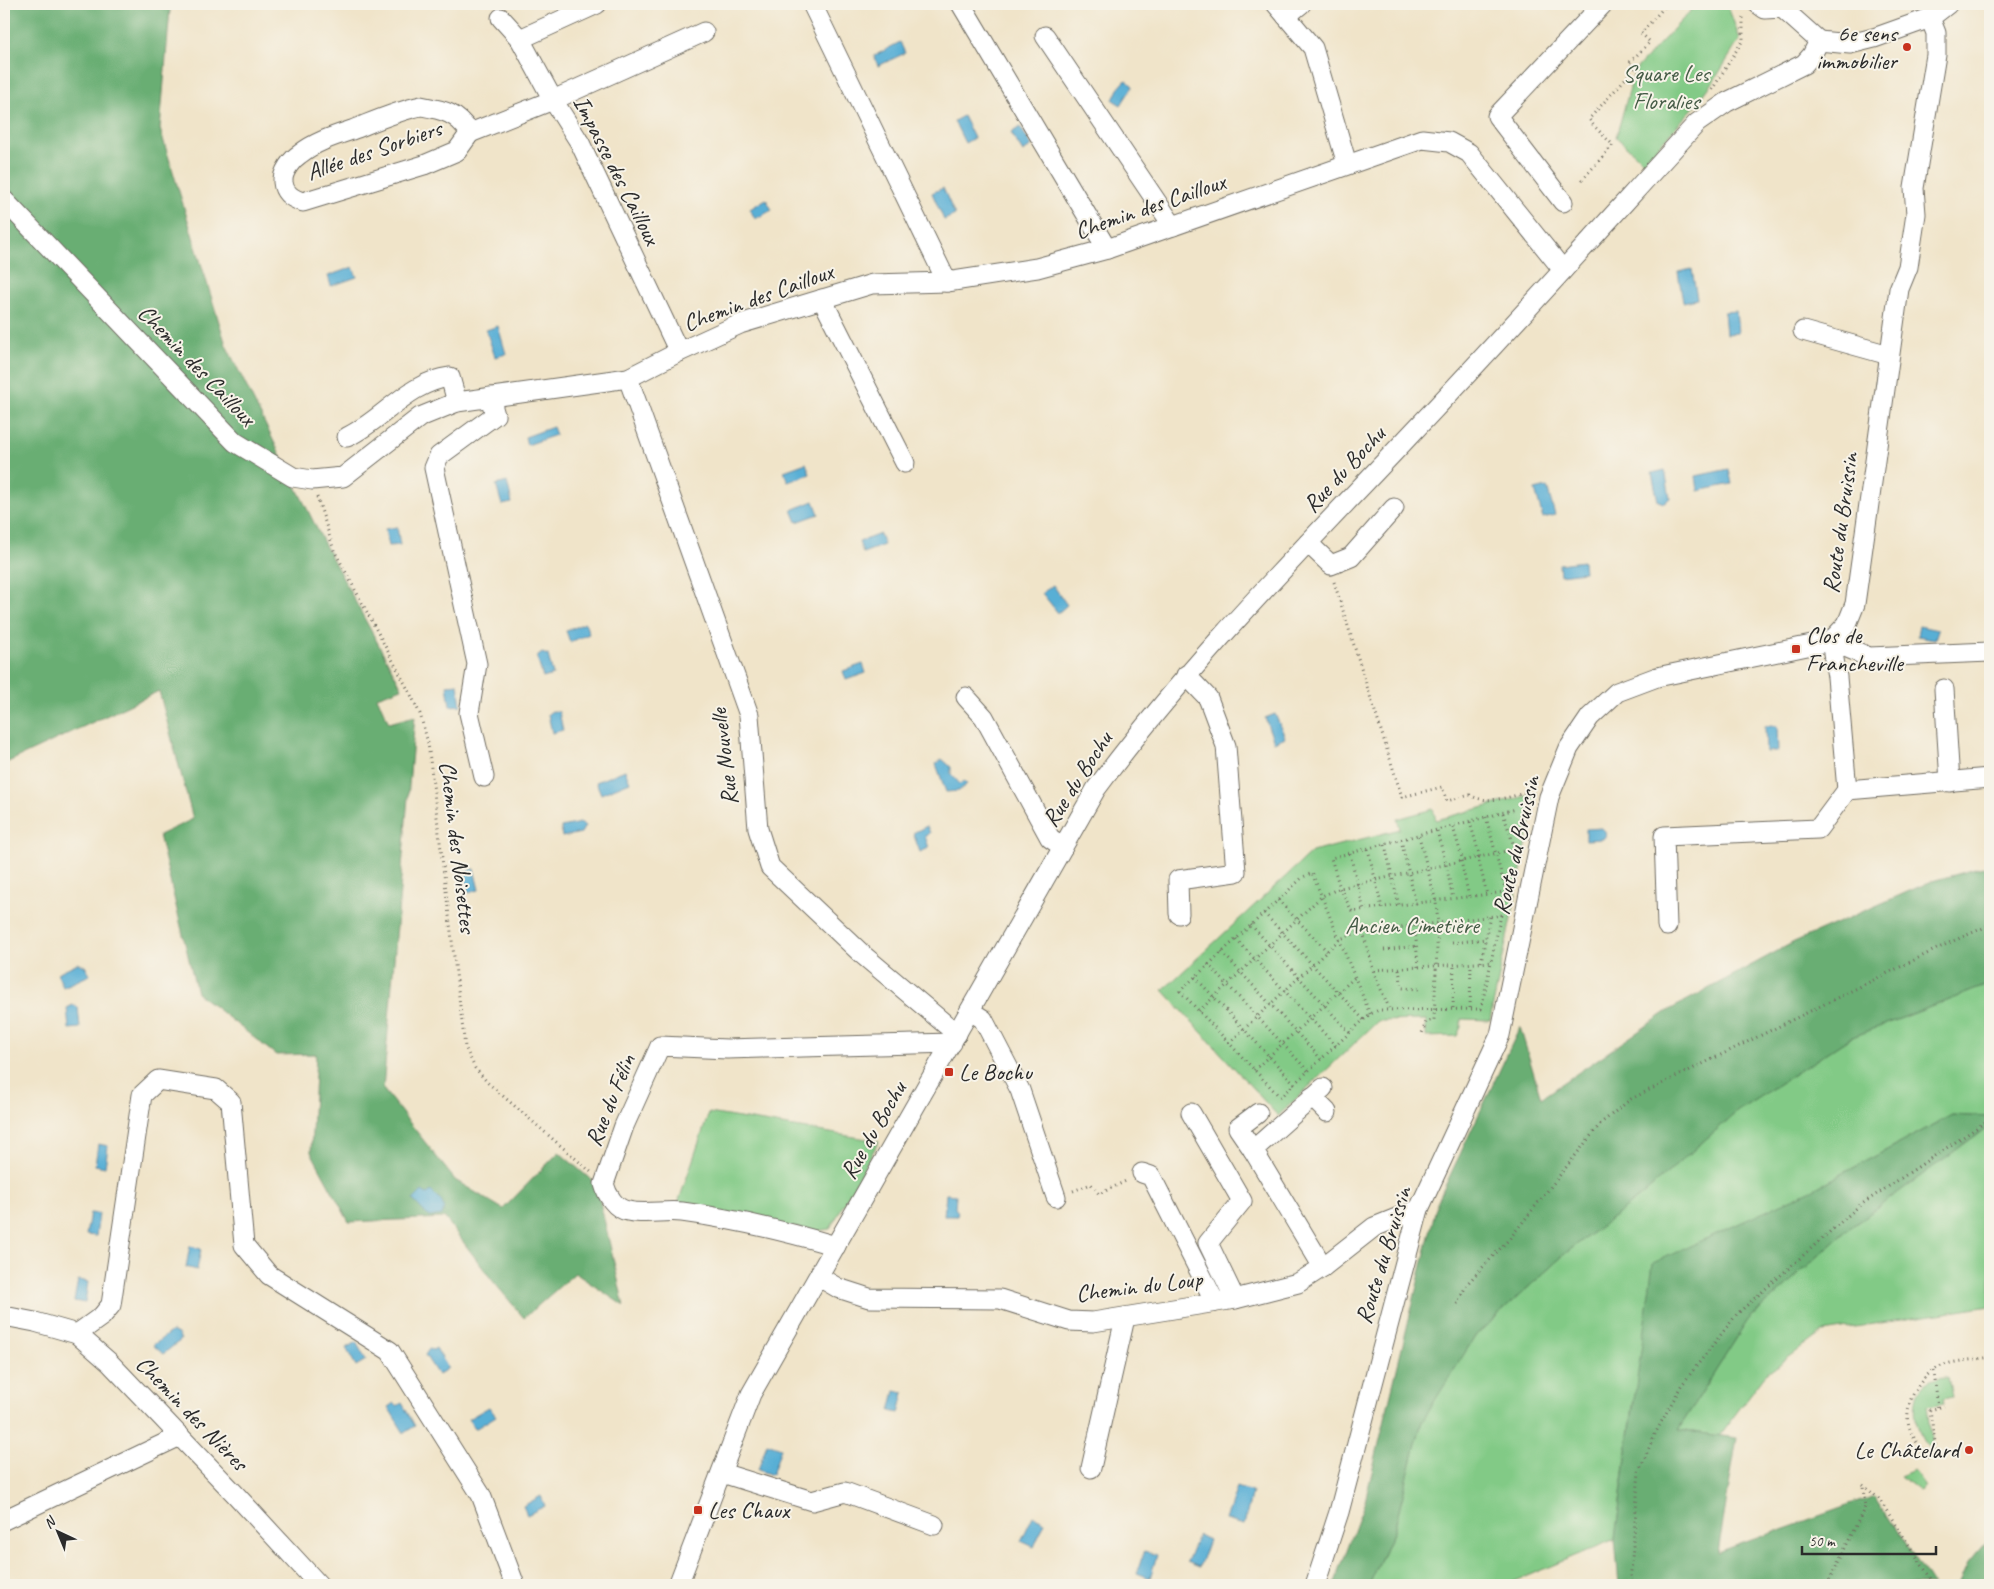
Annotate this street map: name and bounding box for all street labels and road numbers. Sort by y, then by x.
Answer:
street label: Impasse des Cailloux [566,90,668,251]
street label: Allée des Sorbiers [302,112,447,187]
street label: Chemin des Cailloux [1071,166,1231,246]
street label: Chemin des Cailloux [679,255,839,338]
street label: Chemin des Cailloux [132,298,264,433]
street label: Rue du Bochu [1296,418,1393,519]
street label: Route du Bruissin [1815,450,1865,595]
street label: Rue Nouvelle [703,705,745,807]
street label: Rue du Bochu [1035,724,1120,832]
street label: Chemin des Noisettes [433,760,484,936]
street label: Route du Bruissin [1485,771,1547,917]
street label: Rue du Félin [578,1049,642,1151]
street label: Rue du Bochu [833,1074,914,1184]
street label: Route du Bruissin [1348,1182,1418,1327]
street label: Chemin du Loup [1074,1263,1206,1309]
street label: Chemin des Nières [129,1349,256,1478]

